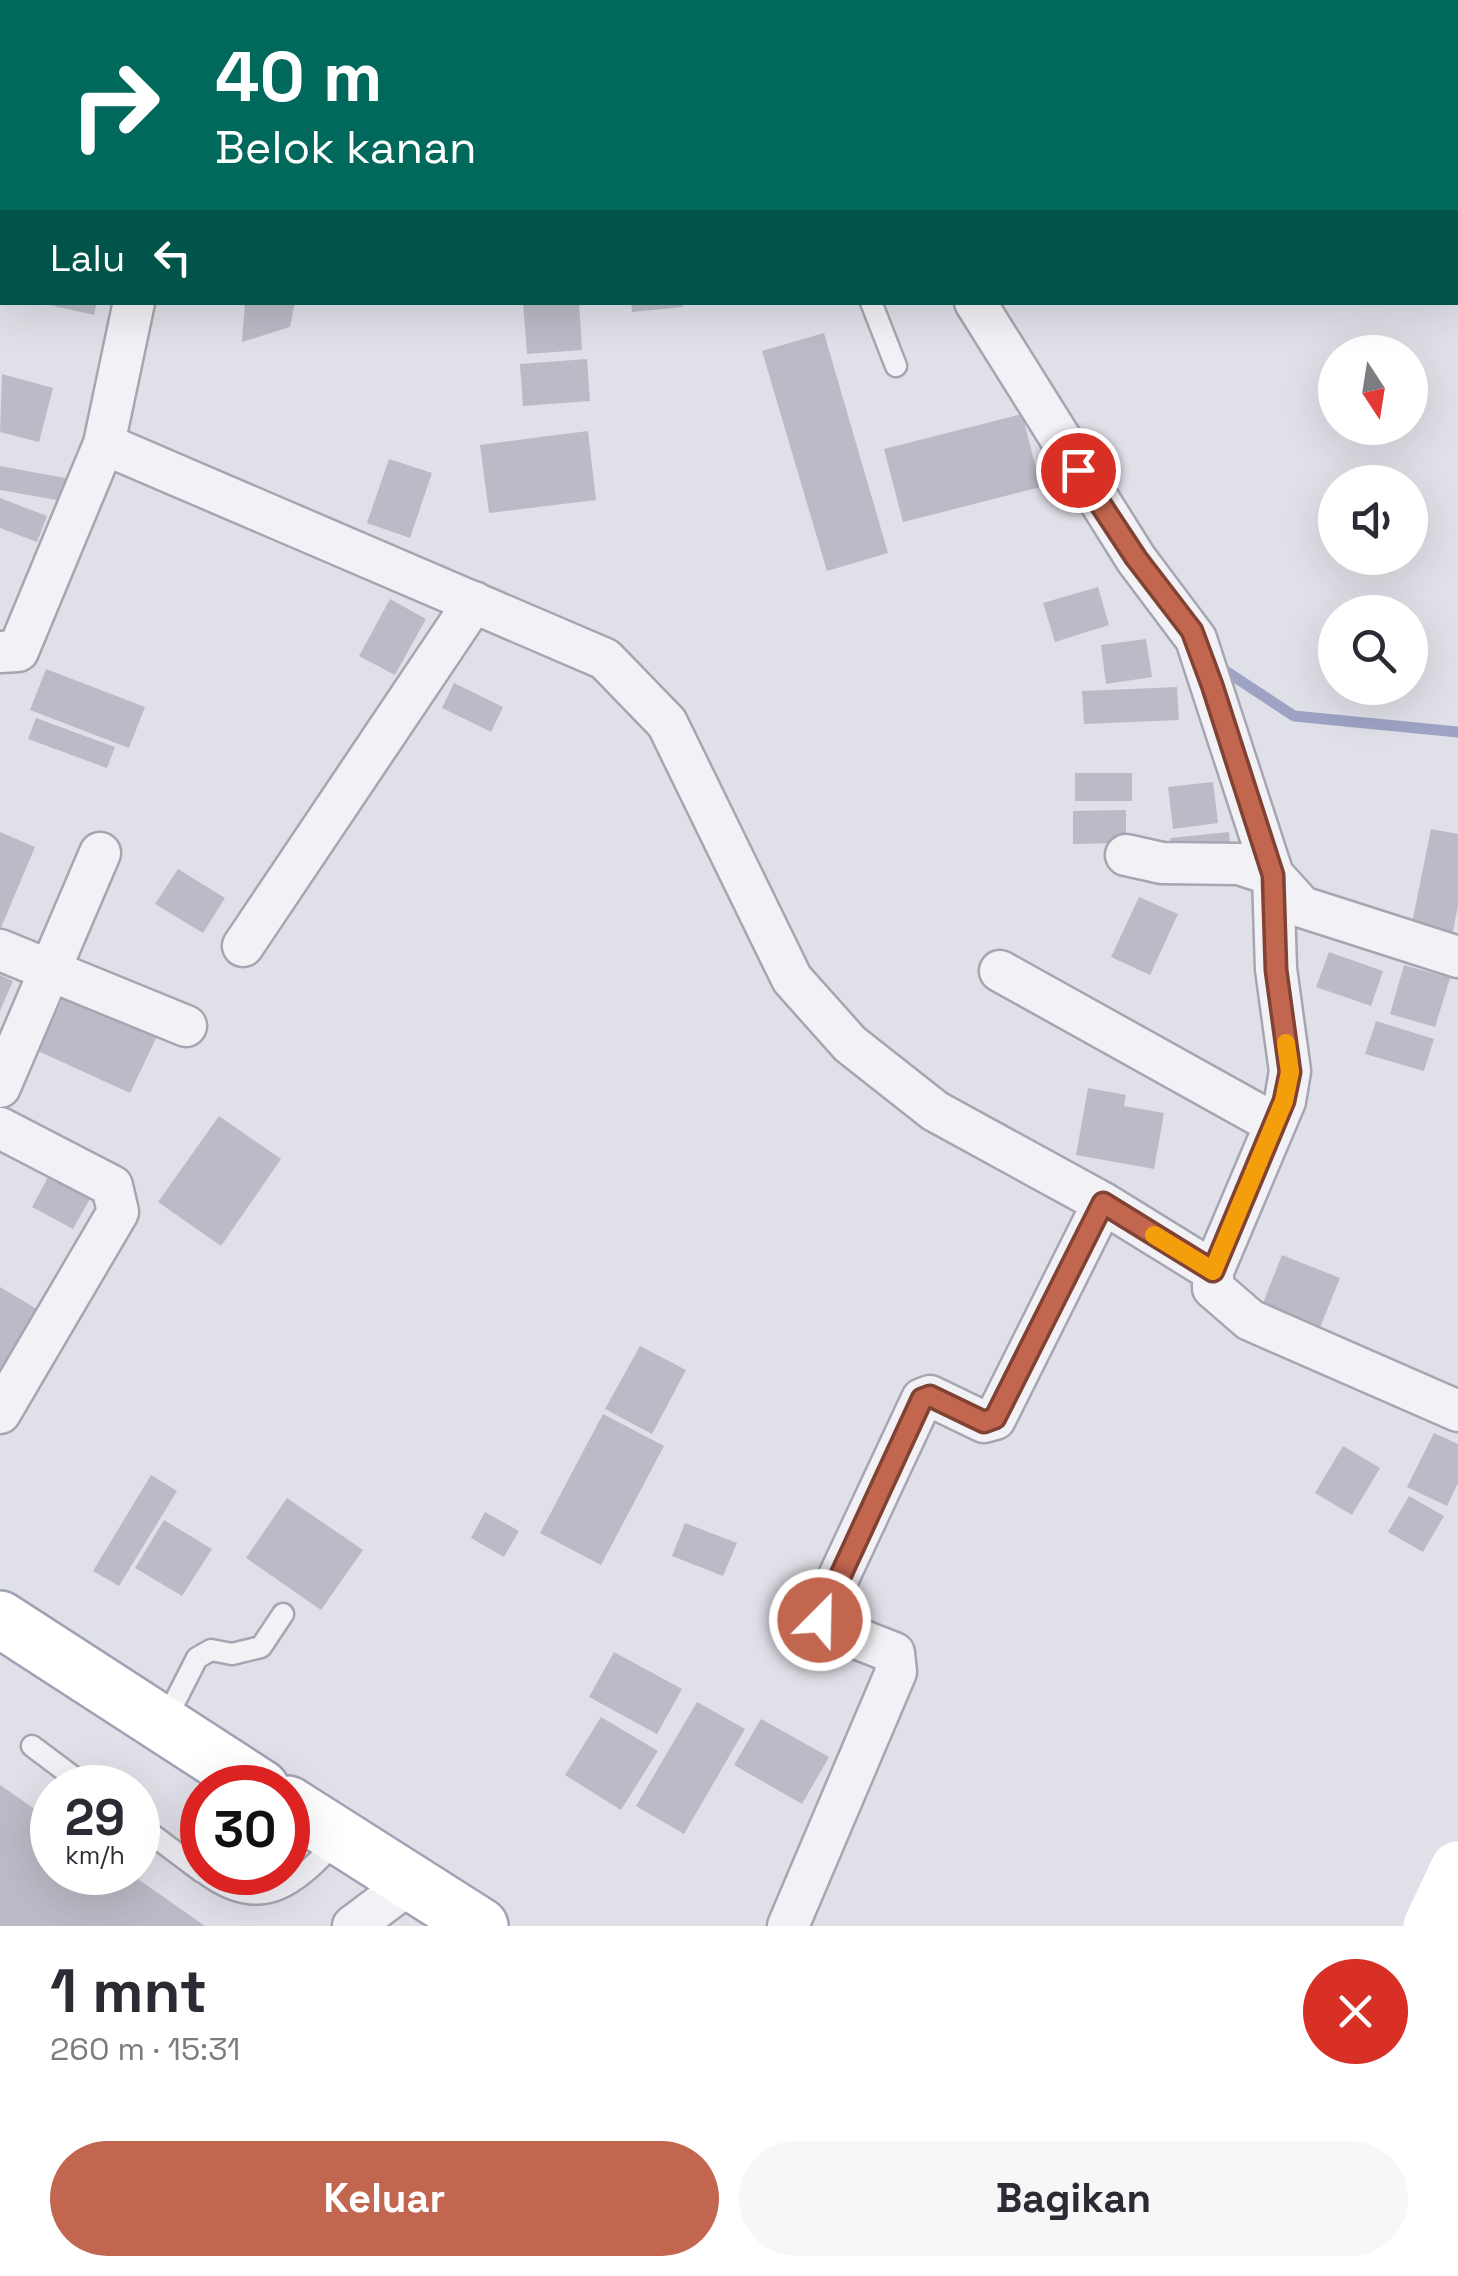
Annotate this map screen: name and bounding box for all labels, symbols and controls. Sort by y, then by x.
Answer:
text: 40 m [215,32,382,121]
icon: right [50,40,180,170]
text: Belok kanan [215,119,477,176]
icon: left [145,230,200,285]
text: Lalu [50,234,125,282]
north arrow [1318,335,1428,445]
map controls [1318,335,1428,705]
pin [1036,428,1121,513]
icon: arrive [1051,443,1106,498]
button: sound [1318,465,1428,575]
button: search [1318,595,1428,705]
position arrow [768,1568,872,1672]
speed limit sign: 30 [180,1765,310,1895]
text: 29 [65,1786,125,1850]
text: km/h [65,1839,125,1871]
text: 1 mnt [50,1953,207,2030]
button: close [1303,1959,1408,2064]
text: 260 m · 15:31 [50,2029,240,2069]
button: Keluar [50,2141,719,2256]
button: Bagikan [739,2141,1408,2256]

